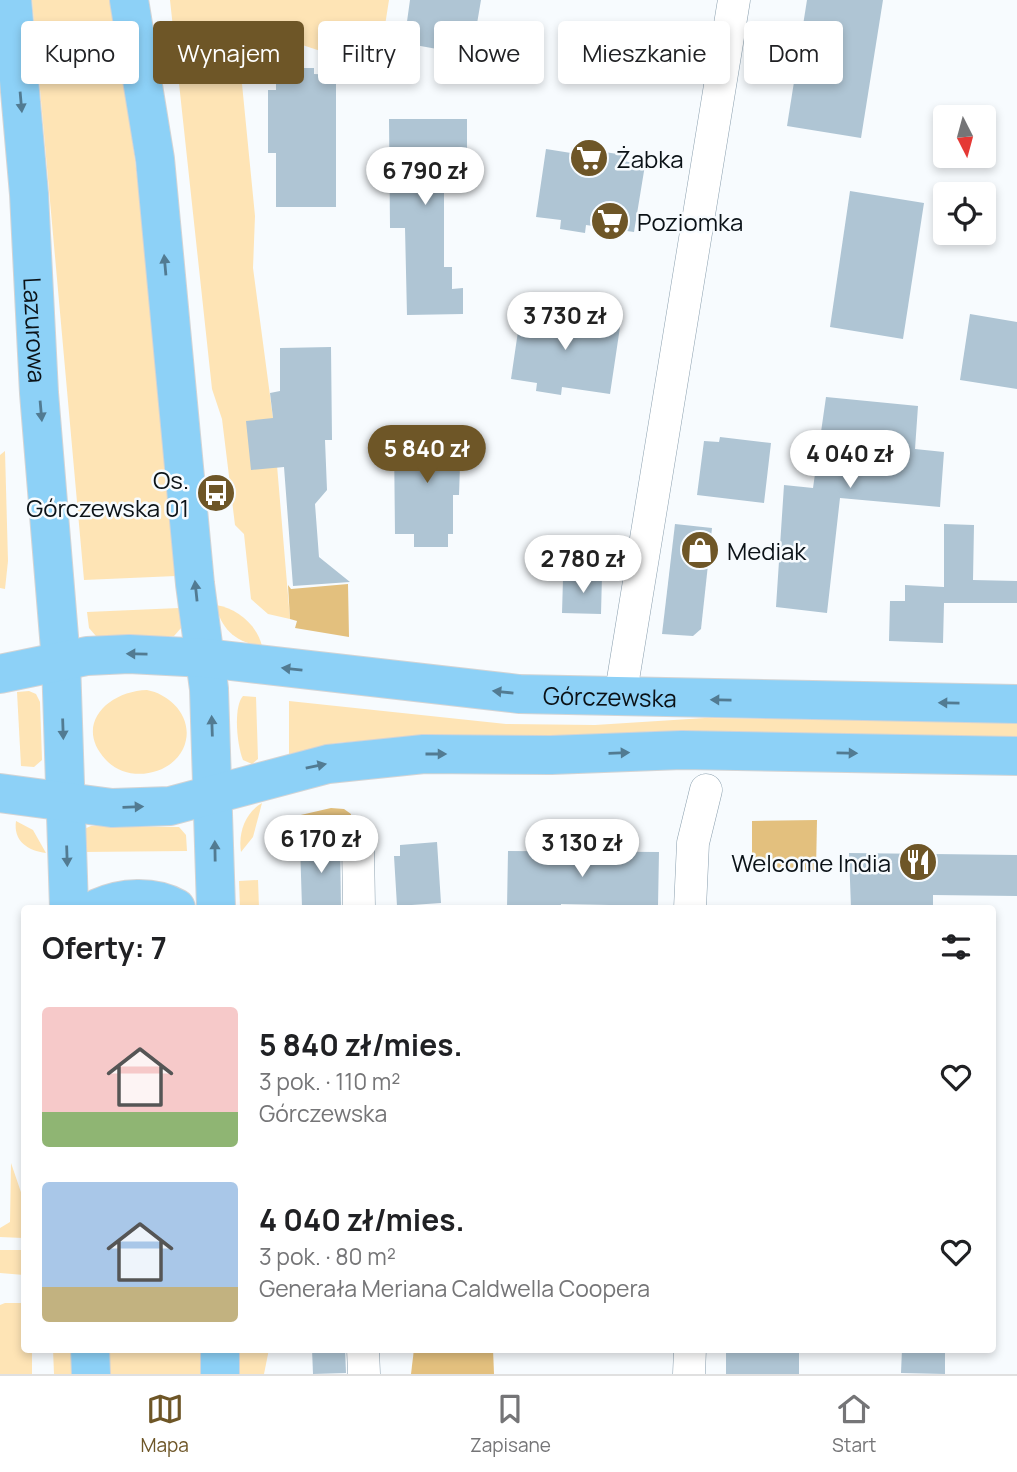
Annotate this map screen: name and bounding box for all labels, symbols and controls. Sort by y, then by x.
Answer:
chip: Kupno [21,21,139,84]
chip: Wynajem [153,21,304,84]
chip: Filtry [318,21,420,84]
chip: Nowe [434,21,544,84]
chip: Mieszkanie [558,21,730,84]
chip: Dom [744,21,843,84]
one-way arrow [16,91,27,113]
north arrow [933,105,996,168]
map controls [933,105,996,245]
supermarket icon: Żabka [568,137,610,179]
place label: Żabka [616,142,684,175]
pin: 6 790 zł [353,148,497,207]
text: 6 790 zł [382,154,468,186]
button: locate [933,182,996,245]
supermarket icon: Poziomka [589,200,631,242]
place label: Poziomka [637,205,743,238]
one-way arrow [159,254,170,276]
street label: Lazurowa [17,276,55,384]
pin: 3 730 zł [493,292,637,352]
text: 3 730 zł [523,299,607,331]
one-way arrow [36,400,47,422]
pin: 5 840 zł [355,426,499,485]
pin: 4 040 zł [778,430,922,490]
text: 5 840 zł [384,432,470,464]
text: 4 040 zł [806,437,894,469]
place label: Os. Górczewska 01 [26,463,189,524]
bus stop icon: Os. Górczewska 01 [195,472,237,514]
shop icon: Mediak [679,529,721,571]
place label: Mediak [727,534,807,567]
pin: 2 780 zł [511,536,655,595]
text: 2 780 zł [541,542,625,574]
one-way arrow [190,579,201,601]
one-way arrow [126,648,148,660]
one-way arrow [281,663,303,674]
street label: Górczewska [543,678,677,714]
one-way arrow [492,686,514,697]
one-way arrow [710,694,732,706]
one-way arrow [938,697,960,709]
one-way arrow [206,715,218,737]
one-way arrow [58,719,69,741]
one-way arrow [608,747,630,758]
one-way arrow [836,747,858,759]
one-way arrow [425,748,447,760]
one-way arrow [305,761,327,772]
one-way arrow [122,802,144,813]
pin: 6 170 zł [249,816,393,875]
pin: 3 130 zł [510,820,654,879]
text: 6 170 zł [280,822,362,854]
text: 3 130 zł [541,826,623,858]
one-way arrow [209,840,221,862]
restaurant icon: Welcome India [897,841,939,883]
one-way arrow [61,845,72,867]
place label: Welcome India [731,846,891,879]
text: Oferty: 7 [42,927,167,968]
icon: filters [937,928,975,966]
text: 5 840 zł/mies. [259,1024,463,1065]
icon: home [98,1035,182,1119]
icon: heart [937,1058,975,1096]
text: 3 pok. · 110 m² [259,1065,400,1097]
text: Górczewska [259,1097,387,1129]
text: 4 040 zł/mies. [259,1199,465,1240]
icon: home [98,1210,182,1294]
icon: heart [937,1233,975,1271]
text: 3 pok. · 80 m² [259,1240,396,1272]
text: Generała Meriana Caldwella Coopera [259,1272,650,1304]
tab: Mapa [141,1390,189,1458]
tab: Zapisane [470,1390,551,1458]
tab: Start [832,1390,876,1458]

